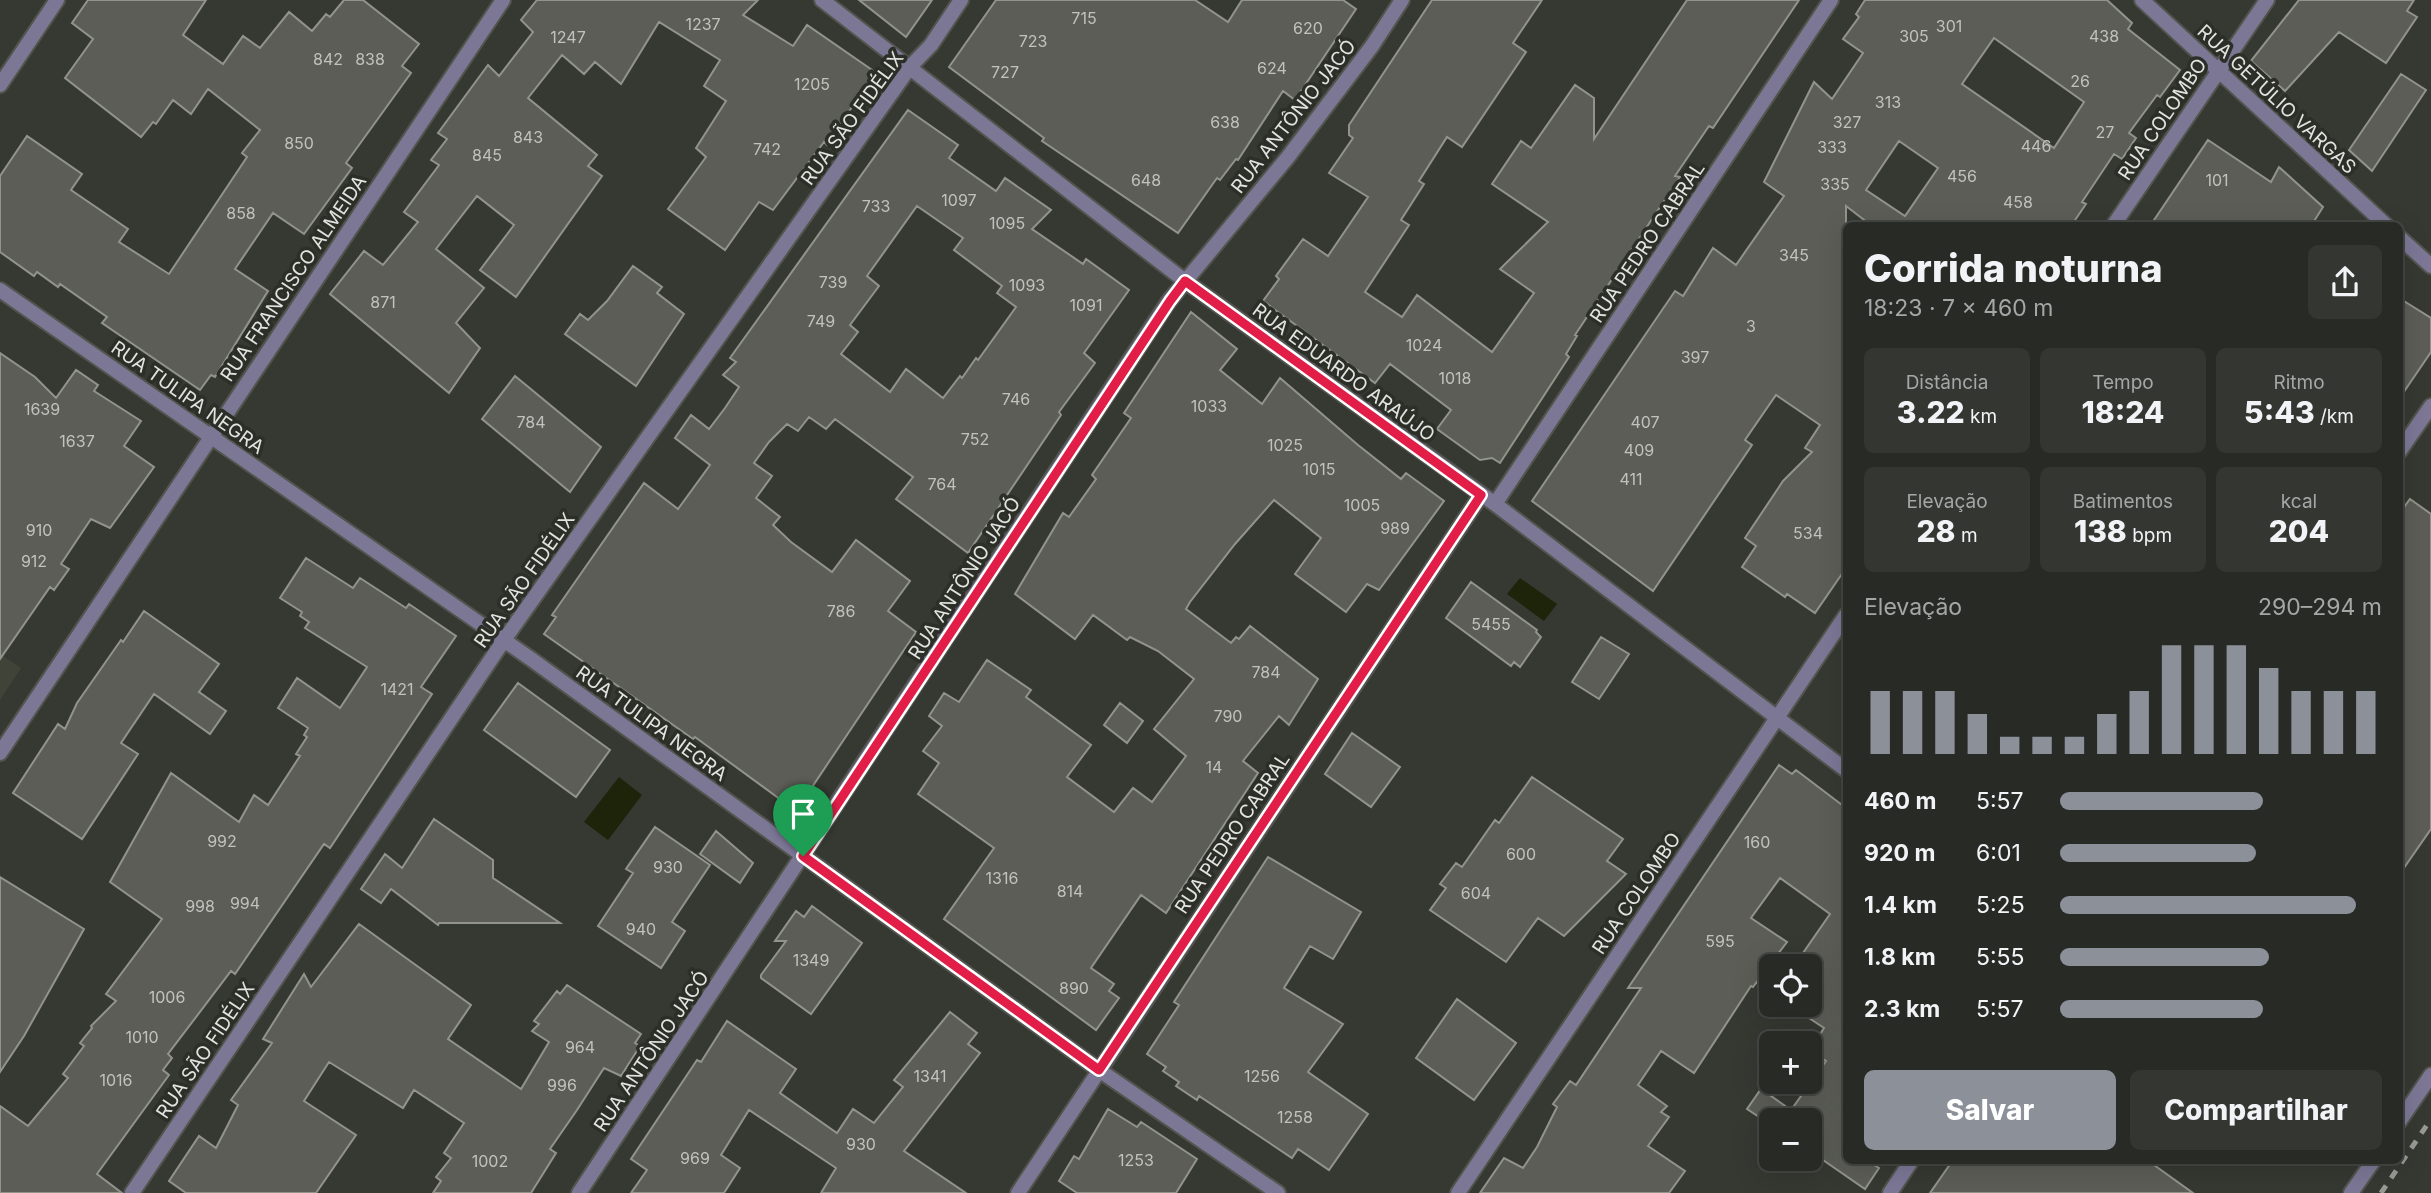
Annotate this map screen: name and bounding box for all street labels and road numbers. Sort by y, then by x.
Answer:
street label: RUA GETÚLIO VARGAS [2193,19,2361,179]
street label: RUA ANTÔNIO JACÓ [1226,35,1361,198]
street label: RUA SÃO FIDÉLIX [795,47,909,189]
street label: RUA COLOMBO [2113,54,2212,184]
street label: RUA PEDRO CABRAL [1585,158,1710,327]
street label: RUA FRANCISCO ALMEIDA [216,171,371,386]
street label: RUA EDUARDO ARAÚJO [1248,298,1440,446]
street label: RUA TULIPA NEGRA [107,336,269,459]
street label: RUA ANTÔNIO JACÓ [903,493,1025,664]
street label: RUA SÃO FIDÉLIX [469,508,580,652]
street label: RUA TULIPA NEGRA [572,661,732,786]
street label: RUA PEDRO CABRAL [1170,749,1295,918]
street label: RUA COLOMBO [1587,828,1686,958]
street label: RUA ANTÔNIO JACÓ [589,967,714,1136]
street label: RUA SÃO FIDÉLIX [151,977,259,1123]

